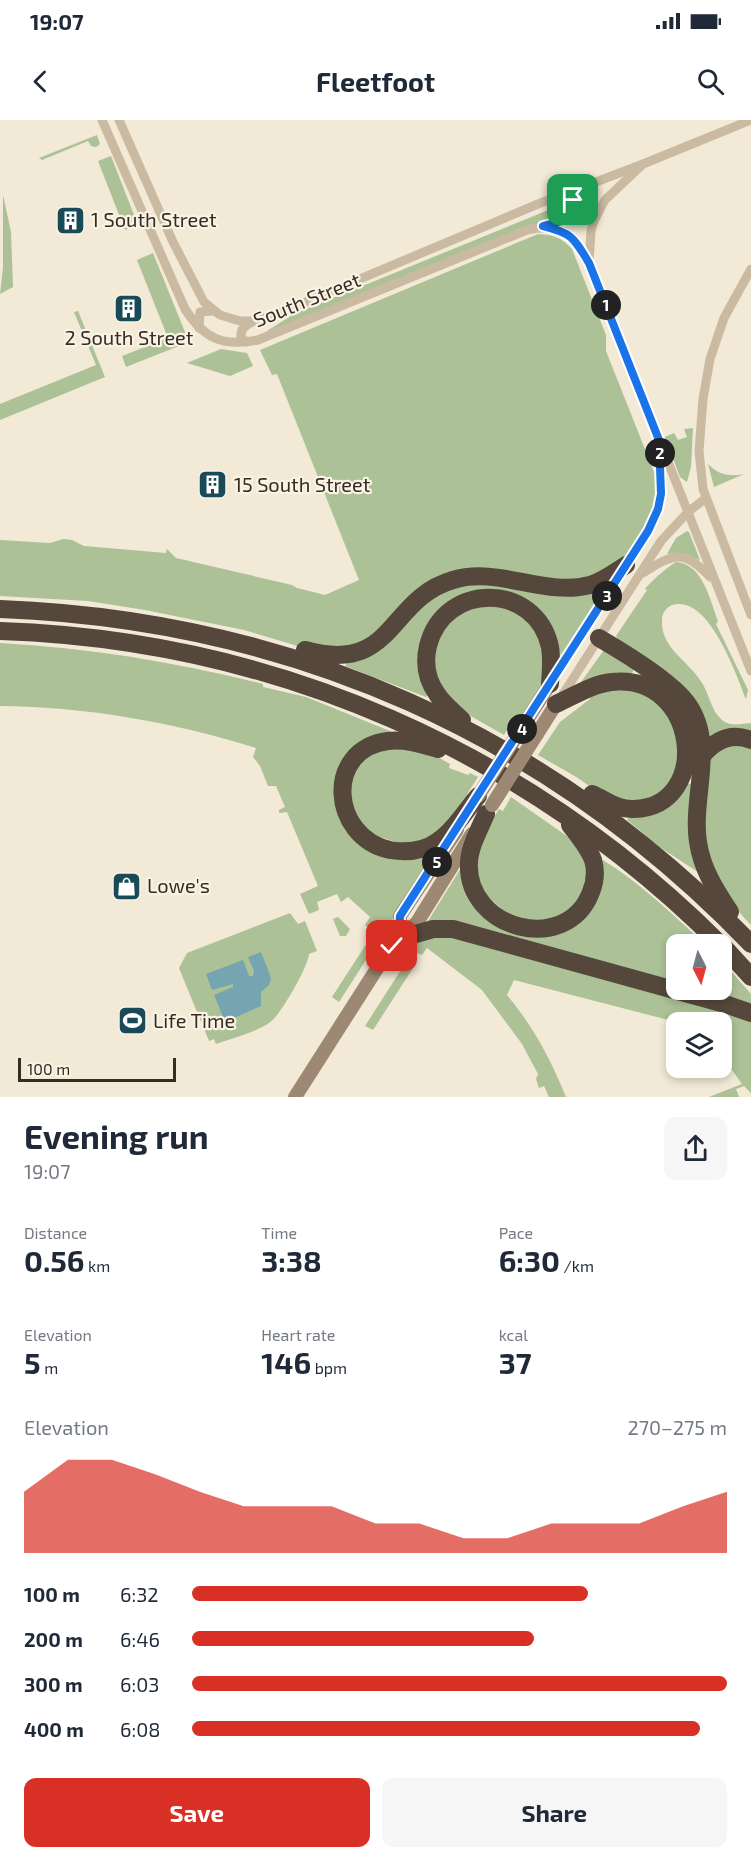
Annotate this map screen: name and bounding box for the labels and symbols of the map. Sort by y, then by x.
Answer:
pin [547,174,598,225]
building icon: 1 South Street [54,204,86,236]
place label: 1 South Street [91,207,217,231]
street label: South Street [250,267,364,331]
pin: 1 [591,290,621,320]
building icon: 2 South Street [113,292,145,324]
place label: 2 South Street [65,325,194,349]
pin: 2 [645,438,675,468]
building icon: 15 South Street [197,469,229,501]
place label: 15 South Street [234,472,371,496]
pin: 3 [592,581,622,611]
pin: 4 [507,714,537,744]
pin: 5 [422,847,452,877]
shop icon: Lowe's [110,870,142,902]
place label: Lowe's [147,873,210,897]
pin [366,920,417,971]
north arrow [666,934,732,1000]
sports icon: Life Time [116,1005,148,1037]
place label: Life Time [153,1008,235,1032]
scale bar [18,1055,176,1082]

